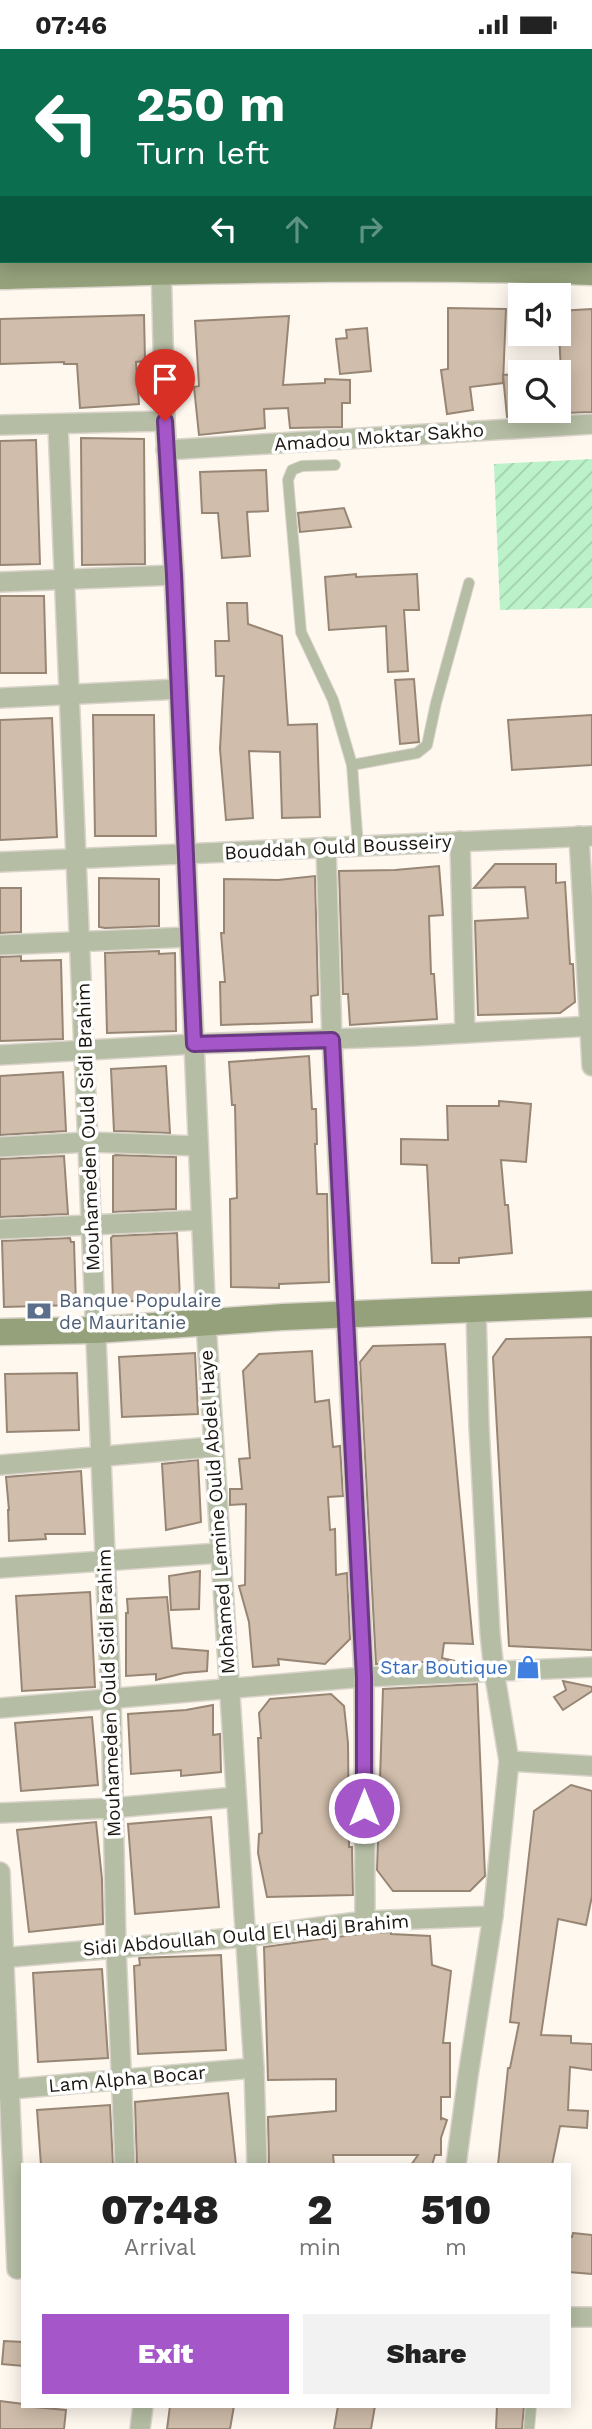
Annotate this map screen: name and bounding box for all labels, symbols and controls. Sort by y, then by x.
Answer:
text: 07:46 [35,10,107,40]
text: 250 m [136,75,285,133]
icon: left [21,77,112,168]
text: Turn left [136,134,269,172]
icon: left [205,210,243,248]
icon: ahead [278,210,316,248]
icon: right [351,210,389,248]
map controls [508,283,571,423]
button: sound [508,283,571,346]
pin [135,349,195,421]
icon: arrive [146,360,184,398]
button: search [508,360,571,423]
street label: Amadou Moktar Sakho [273,418,485,456]
street label: Bouddah Ould Bousseiry [224,830,452,864]
street label: Mouhameden Ould Sidi Brahim [71,983,105,1271]
place label: Banque Populaire de Mauritanie [59,1289,222,1334]
bank icon: Banque Populaire de Mauritanie [25,1297,53,1325]
street label: Mohamed Lemine Ould Abdel Haye [194,1349,240,1675]
street label: Mouhameden Ould Sidi Brahim [92,1549,126,1837]
shop icon: Star Boutique [514,1653,542,1681]
place label: Star Boutique [380,1656,508,1679]
position arrow [327,1771,401,1845]
street label: Sidi Abdoullah Ould El Hadj Brahim [82,1909,410,1961]
street label: Lam Alpha Bocar [47,2061,207,2097]
text: 07:48 [101,2185,219,2234]
text: 2 [307,2185,333,2234]
text: 510 [421,2185,491,2234]
text: Arrival [124,2234,196,2261]
text: min [299,2234,341,2261]
text: m [445,2234,467,2261]
button: Exit [42,2314,289,2394]
button: Share [303,2314,550,2394]

